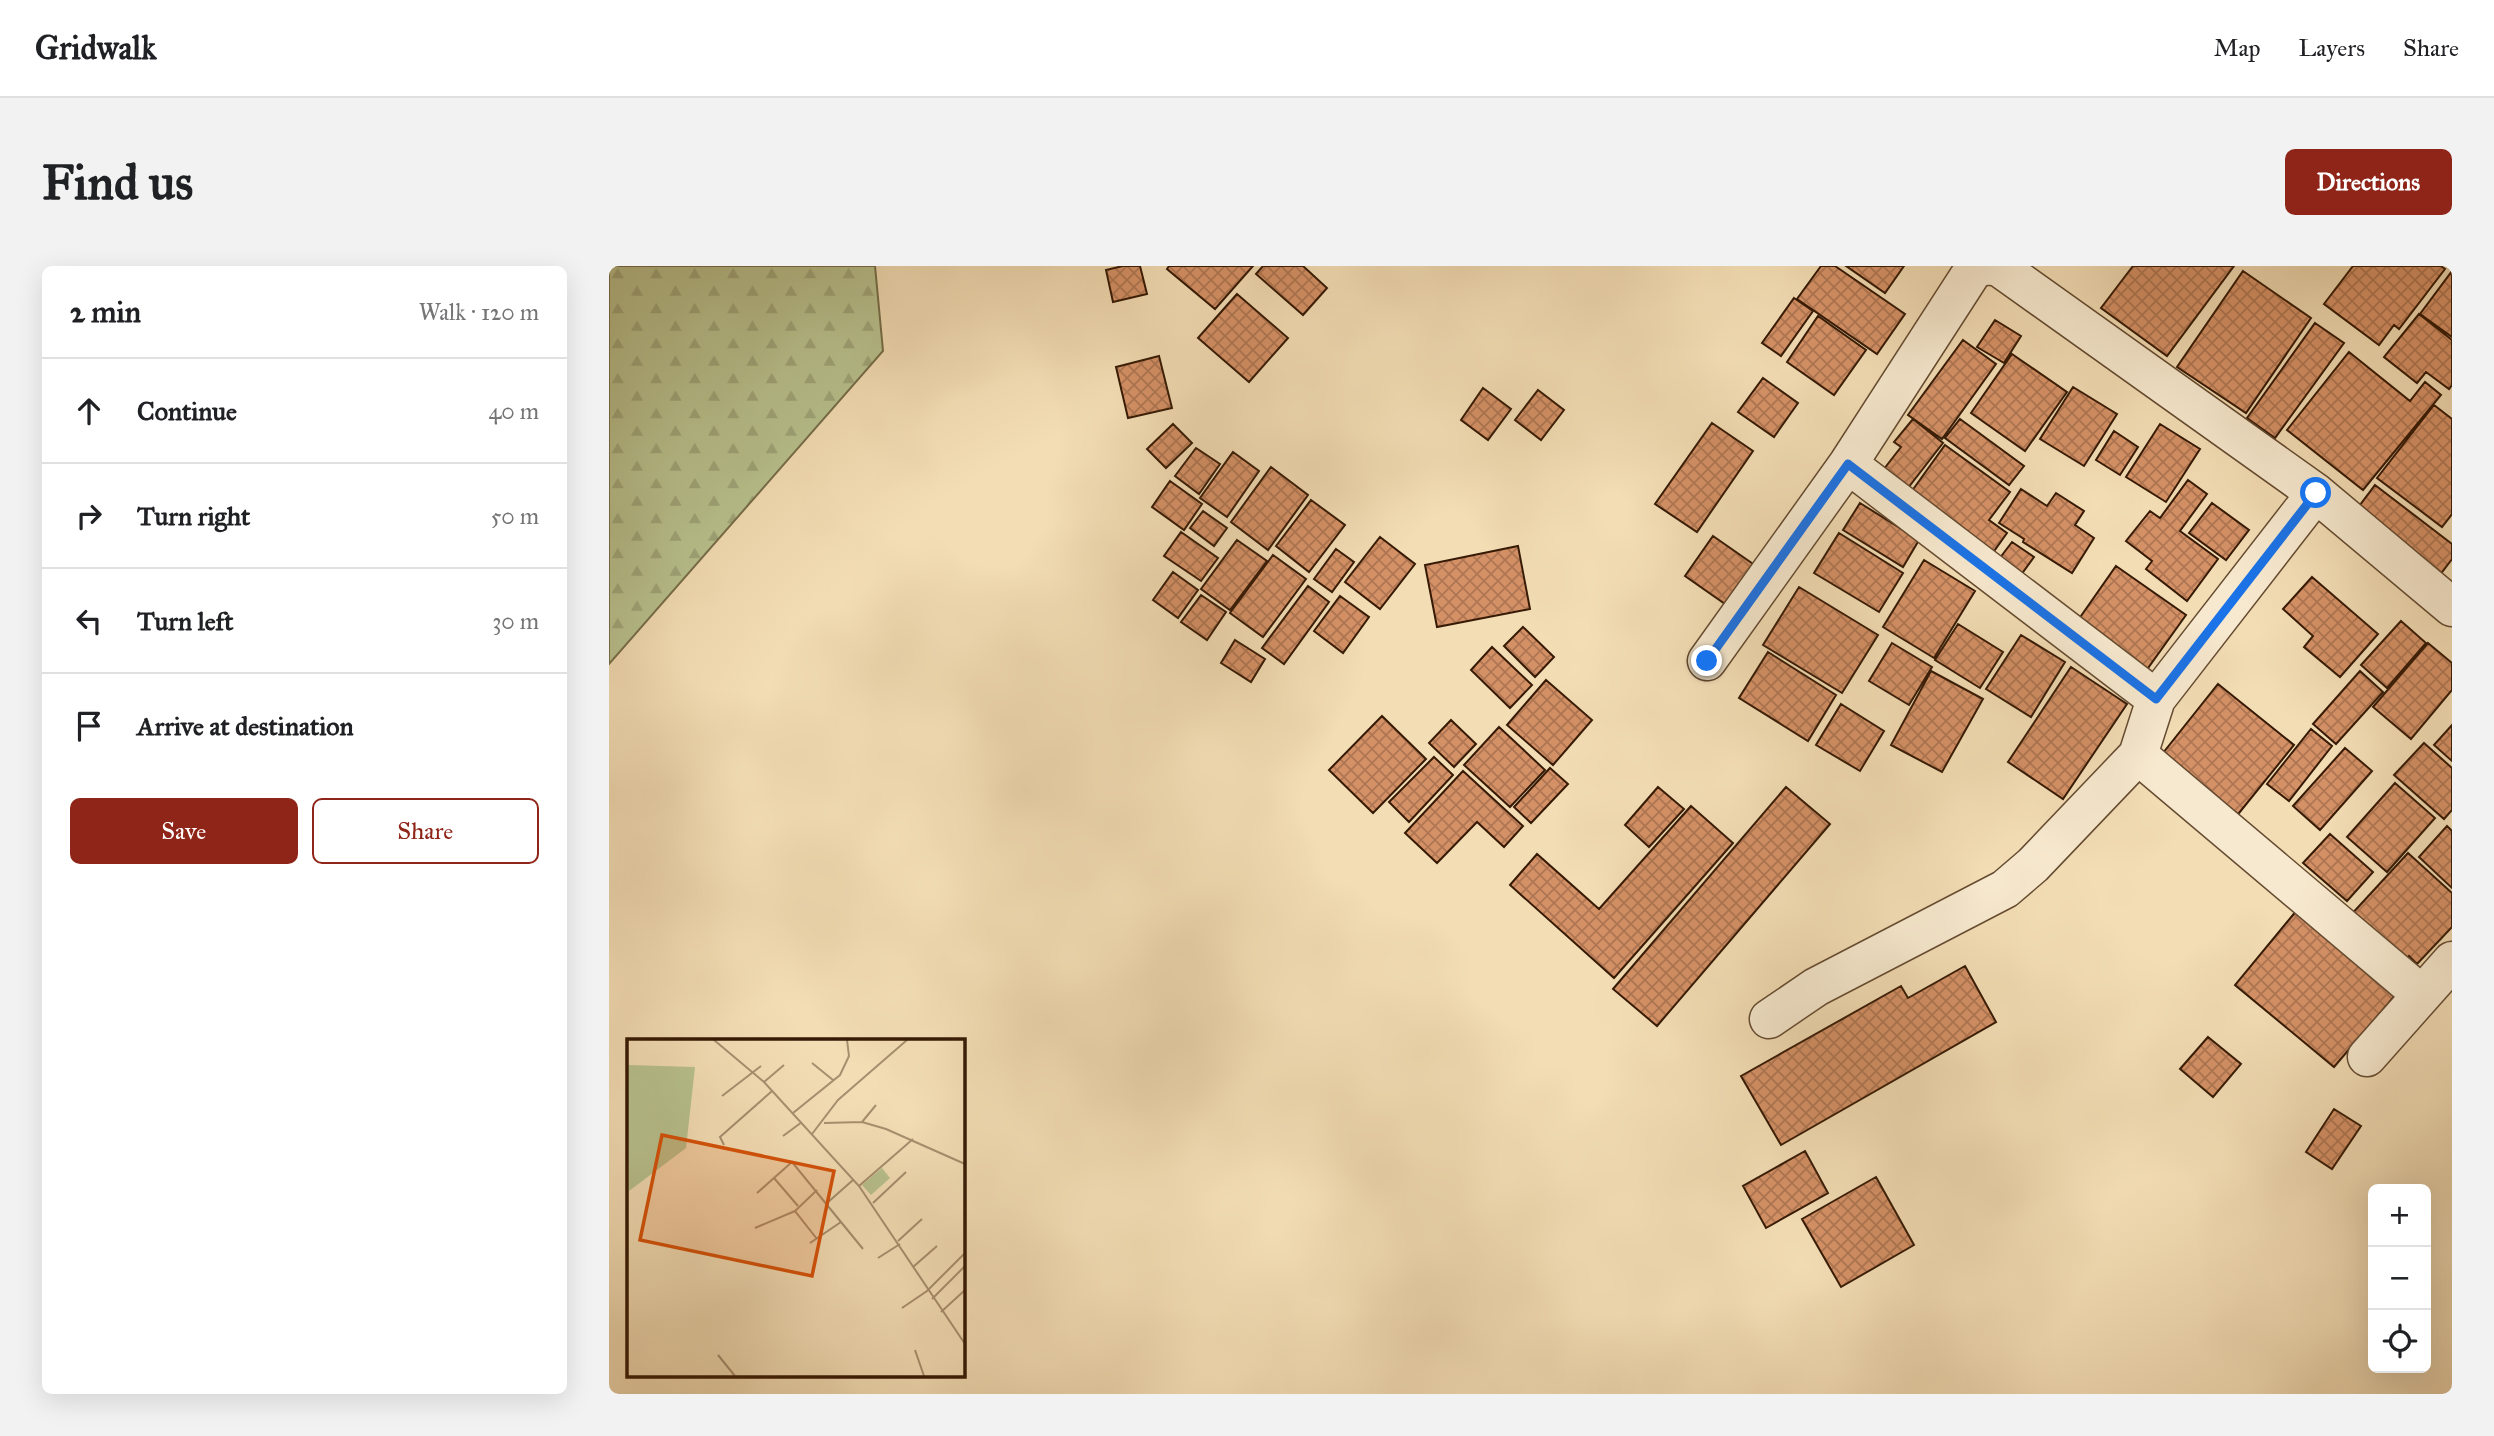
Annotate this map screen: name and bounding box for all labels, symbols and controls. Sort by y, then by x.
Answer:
text: Gridwalk [35,28,157,68]
text: Map [2214,33,2261,63]
text: Layers [2299,33,2365,63]
text: Share [2403,33,2459,63]
button: Directions [2285,149,2452,215]
text: Find us [42,153,193,212]
text: 2 min [70,294,141,330]
text: Walk · 120 m [419,298,539,326]
icon: ahead [70,392,108,430]
text: Continue [137,395,237,427]
text: 40 m [489,397,539,425]
route start [2300,477,2331,508]
icon: right [70,497,108,535]
text: Turn right [137,500,250,532]
text: 50 m [491,502,539,530]
icon: left [70,602,108,640]
text: Turn left [137,605,233,637]
text: 30 m [492,607,539,635]
route end [1691,645,1722,676]
icon: arrive [70,707,108,745]
text: Arrive at destination [137,710,354,742]
button: Save [70,798,298,864]
button: Share [312,798,539,864]
inset map [627,1039,964,1376]
map controls [2368,1184,2431,1373]
button: + [2368,1184,2431,1247]
button: − [2368,1247,2431,1310]
button: locate [2368,1310,2431,1373]

